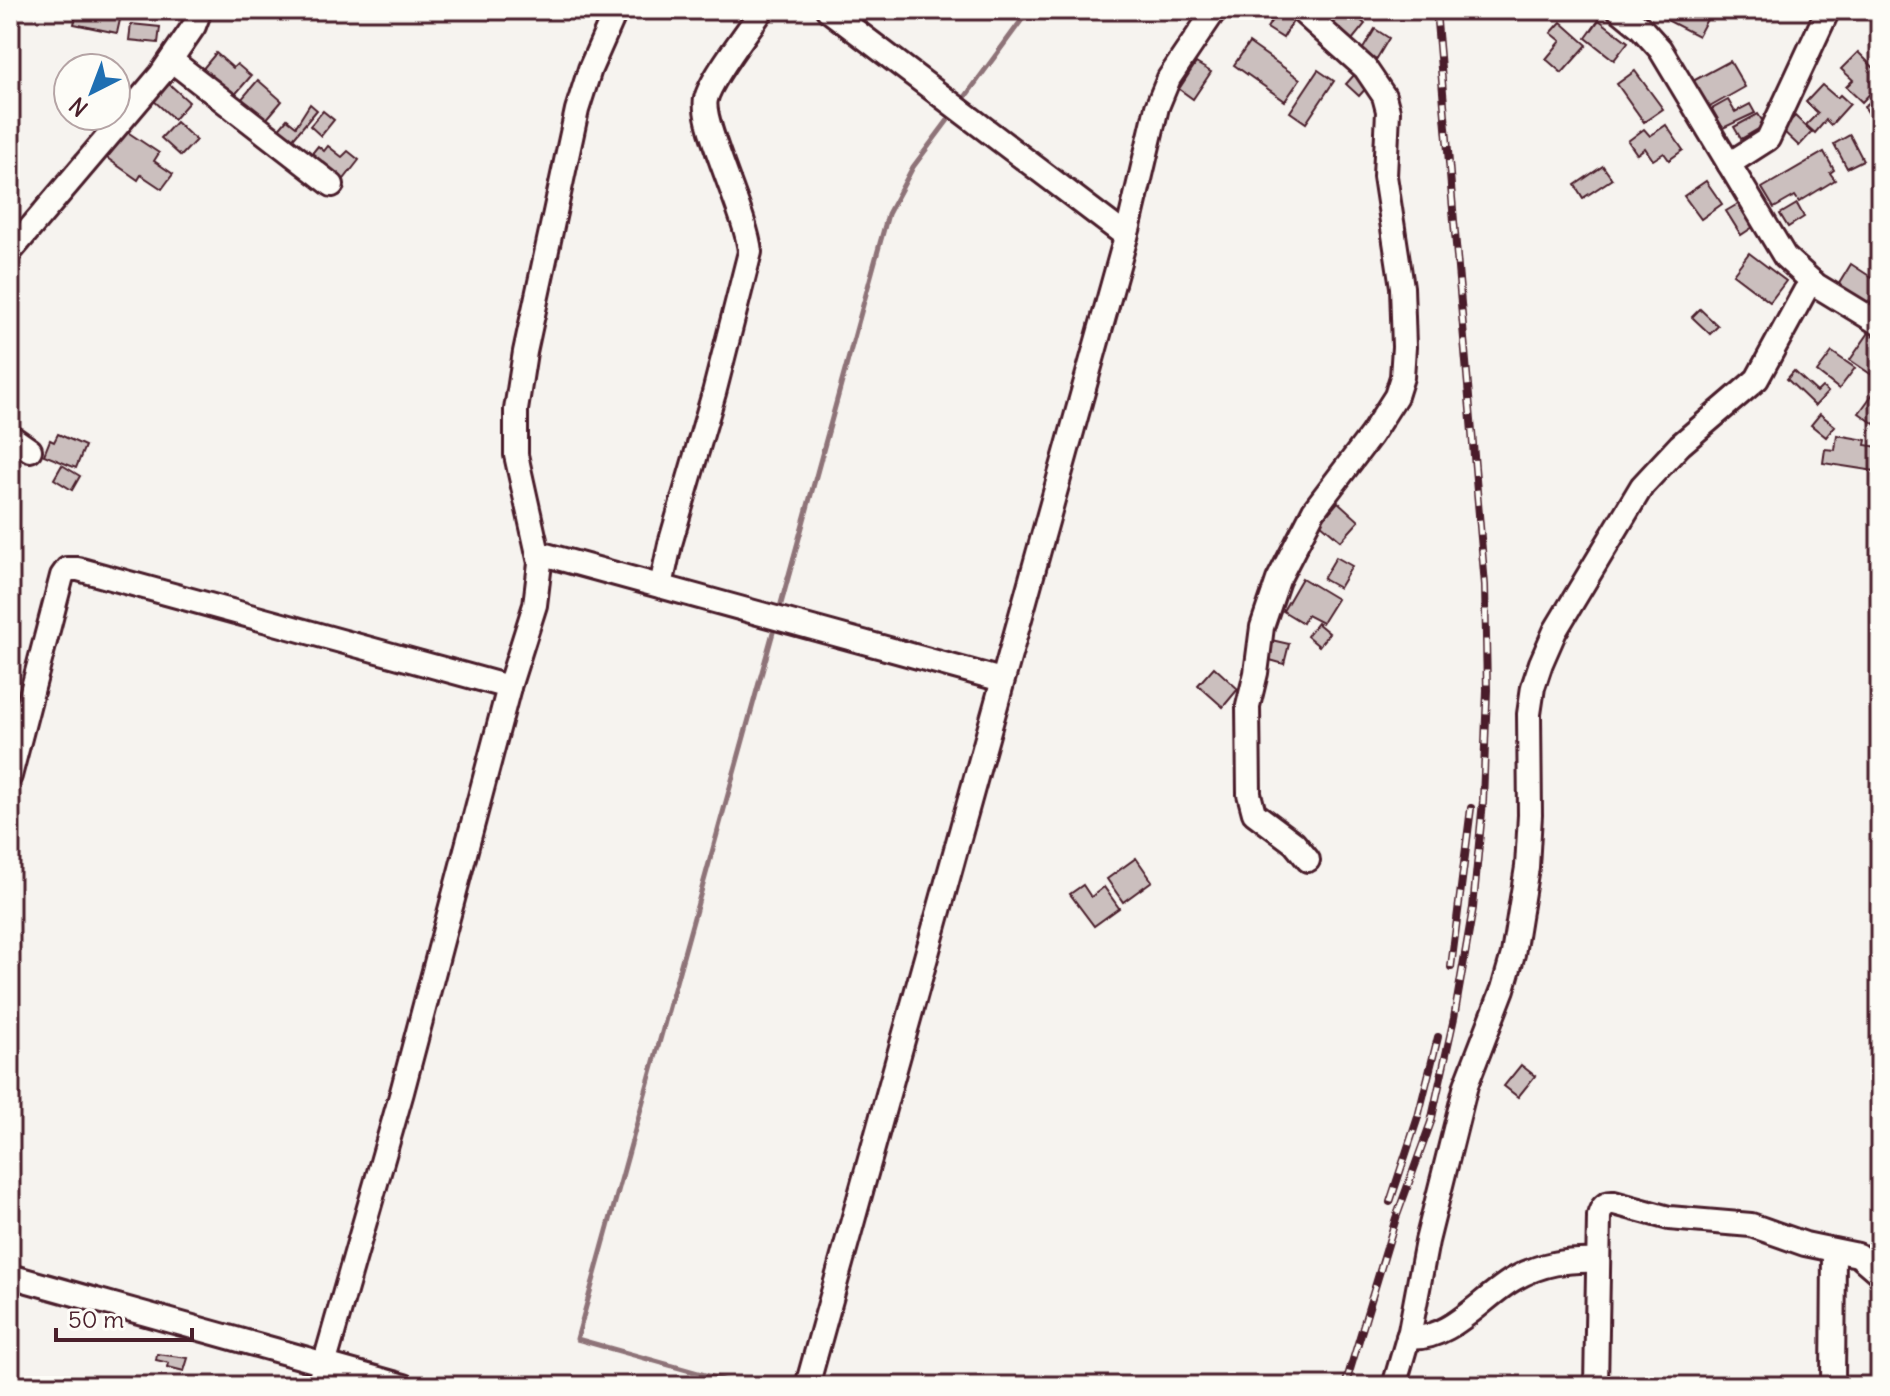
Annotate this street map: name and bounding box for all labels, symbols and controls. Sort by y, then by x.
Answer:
north arrow [52,52,132,132]
text: N [64,91,94,122]
scale bar [56,1292,192,1342]
text: 50 m [68,1304,124,1334]

